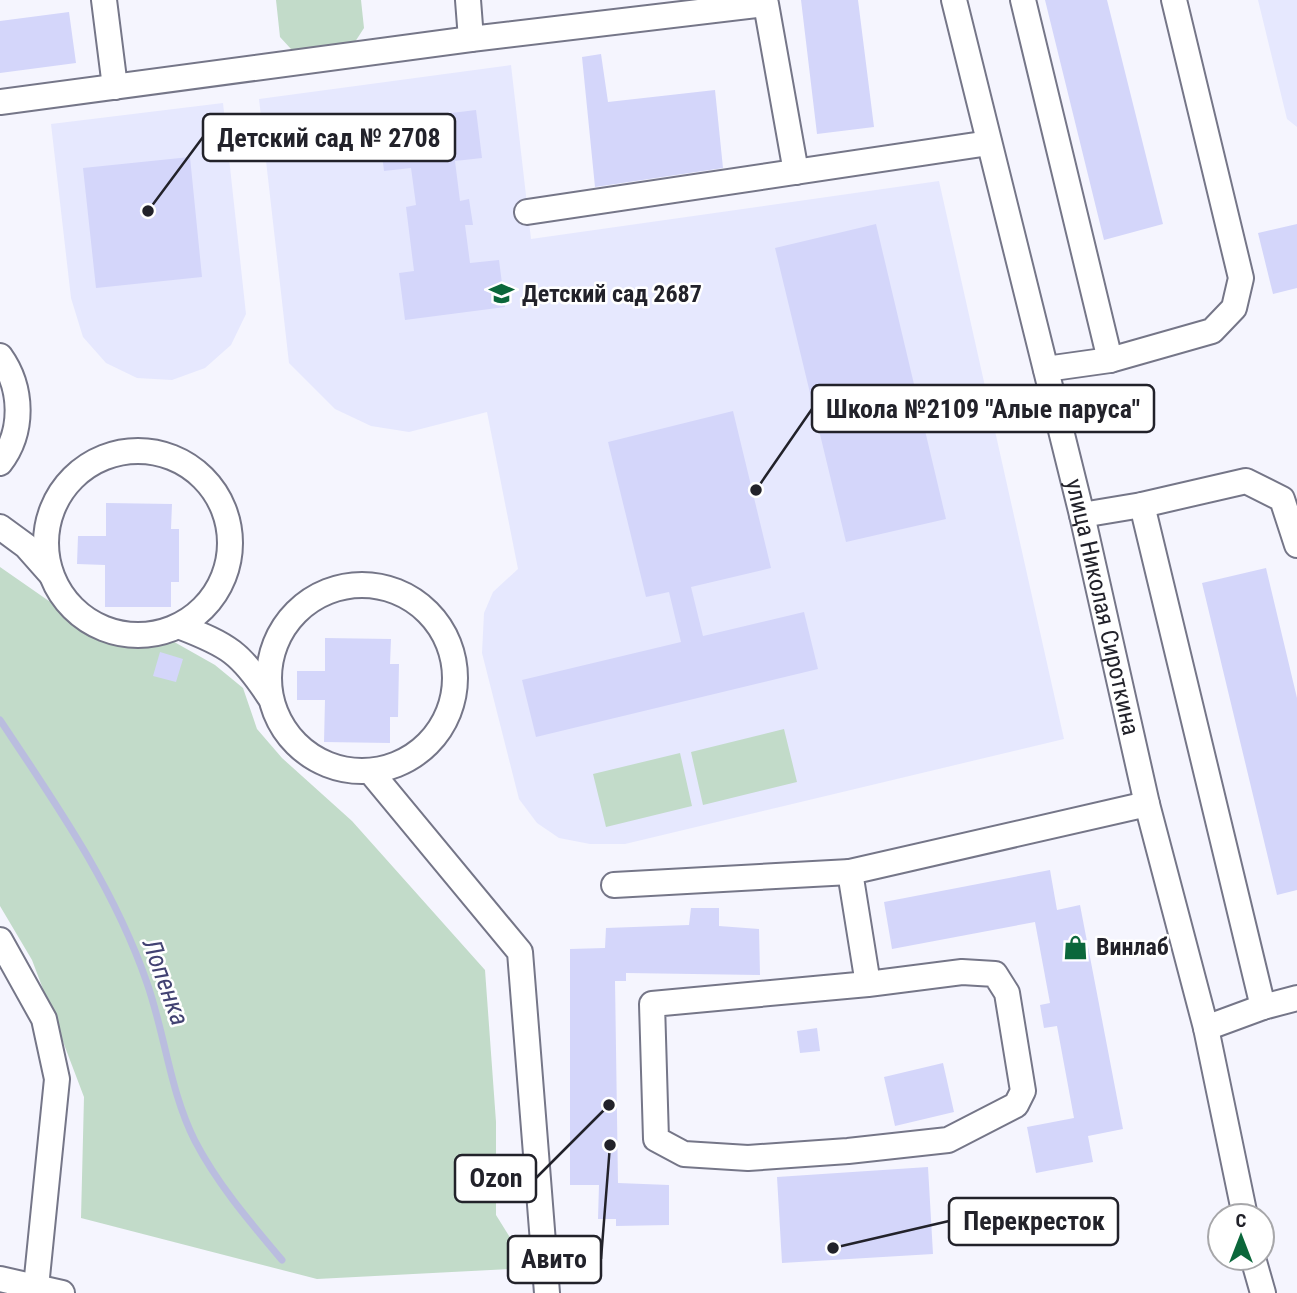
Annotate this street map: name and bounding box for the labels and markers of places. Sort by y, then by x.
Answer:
callout: Детский сад № 2708 [203,114,455,161]
school or university icon: Детский сад 2687 [488,280,516,308]
place label: Детский сад 2687 [522,280,702,308]
callout: Школа №2109 "Алые паруса" [812,385,1154,432]
shop icon: Винлаб [1062,933,1090,961]
place label: Винлаб [1096,933,1169,961]
callout: Ozon [455,1155,536,1202]
callout: Перекресток [949,1198,1118,1245]
callout: Авито [508,1236,601,1283]

